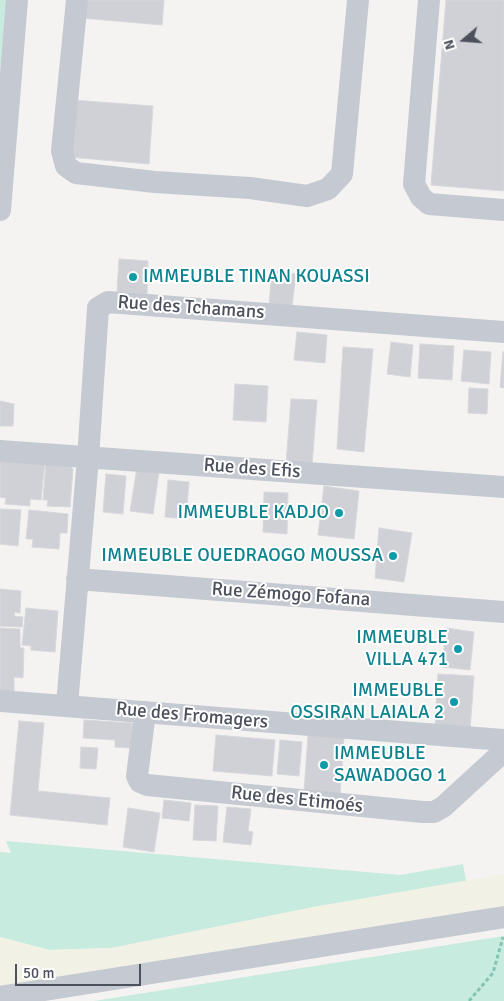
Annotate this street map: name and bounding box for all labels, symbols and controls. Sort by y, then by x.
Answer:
north arrow [439,15,489,65]
text: N [440,38,459,52]
place label: IMMEUBLE TINAN KOUASSI [143,266,370,288]
marker: IMMEUBLE TINAN KOUASSI [127,271,139,283]
street label: Rue des Tchamans [117,291,265,325]
street label: Rue des Efis [203,454,301,484]
place label: IMMEUBLE KADJO [177,502,329,524]
marker: IMMEUBLE KADJO [333,507,345,519]
place label: IMMEUBLE OUEDRAOGO MOUSSA [101,545,383,567]
marker: IMMEUBLE OUEDRAOGO MOUSSA [387,550,399,562]
street label: Rue Zémogo Fofana [211,578,371,612]
place label: IMMEUBLE VILLA 471 [356,627,448,671]
marker: IMMEUBLE VILLA 471 [452,643,464,655]
place label: IMMEUBLE OSSIRAN LAIALA 2 [290,680,444,724]
marker: IMMEUBLE OSSIRAN LAIALA 2 [448,696,460,708]
street label: Rue des Fromagers [115,698,269,734]
place label: IMMEUBLE SAWADOGO 1 [334,743,447,787]
marker: IMMEUBLE SAWADOGO 1 [318,759,330,771]
street label: Rue des Etimoés [230,782,364,818]
scale bar [18,954,144,986]
text: 50 m [23,964,54,982]

